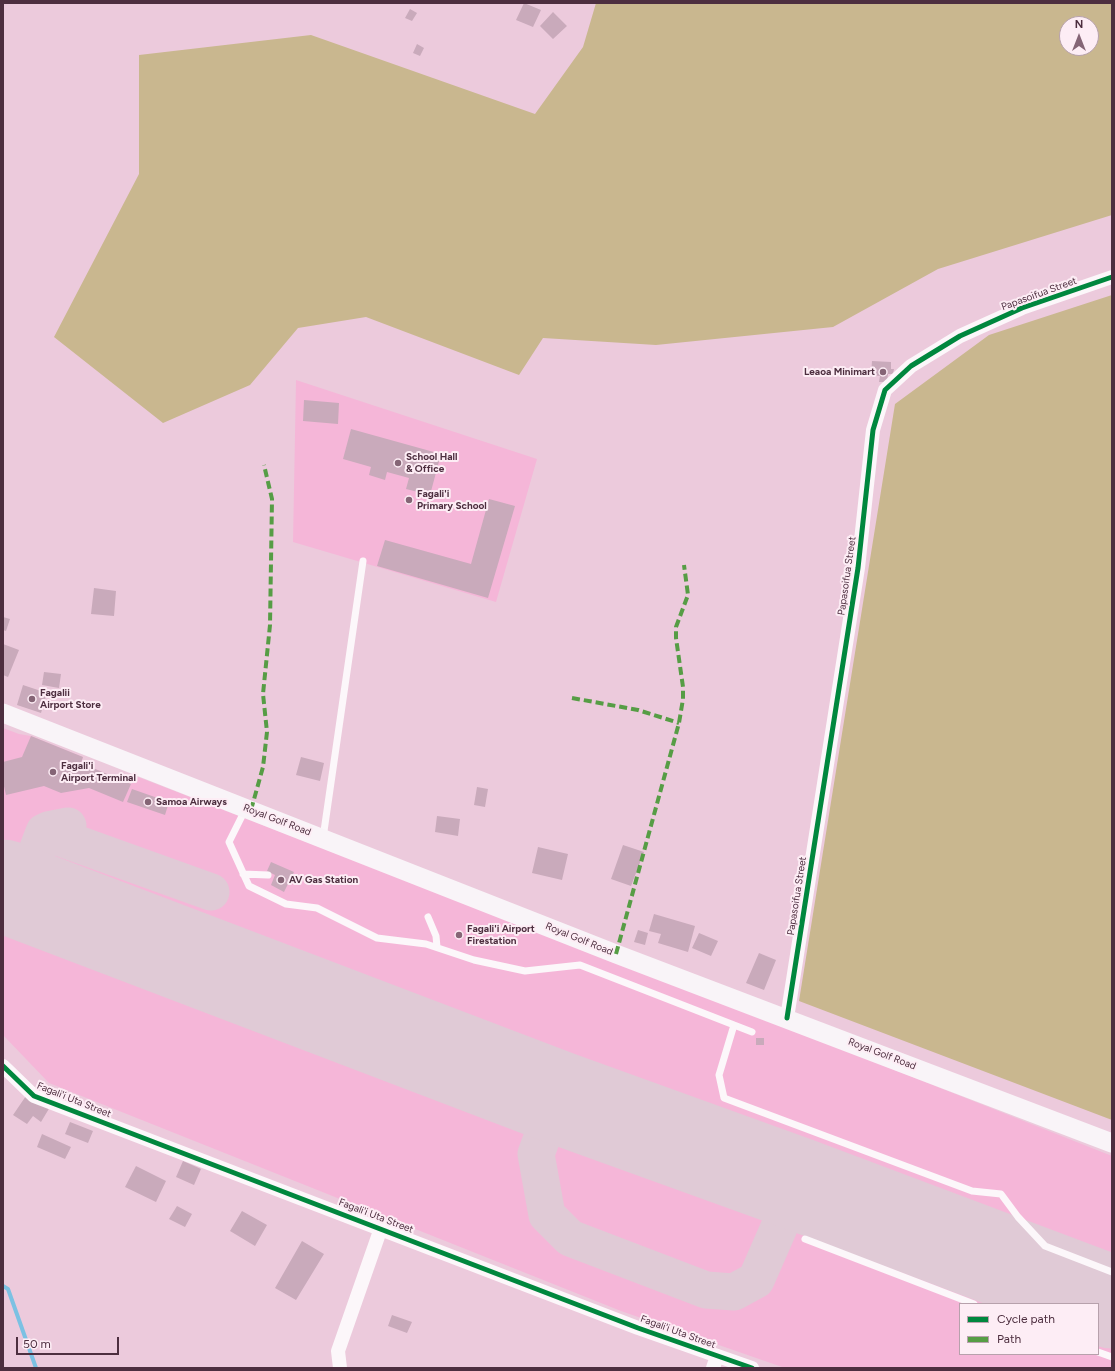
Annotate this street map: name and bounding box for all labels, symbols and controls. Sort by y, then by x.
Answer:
north arrow [1059,16,1099,56]
text: N [1075,18,1083,31]
street label: Papasoifua Street [1000,275,1078,313]
place label: Leaoa Minimart [804,366,875,378]
marker: Leaoa Minimart [878,367,888,377]
place label: School Hall & Office [406,451,457,474]
marker: School Hall & Office [393,458,403,468]
place label: Fagali'i Primary School [417,488,487,512]
marker: Fagali'i Primary School [404,495,414,505]
street label: Papasoifua Street [836,536,858,616]
place label: Fagalii Airport Store [40,687,101,710]
marker: Fagalii Airport Store [27,694,37,704]
place label: Fagali'i Airport Terminal [61,760,136,784]
marker: Fagali'i Airport Terminal [48,767,58,777]
place label: Samoa Airways [156,796,227,808]
marker: Samoa Airways [143,797,153,807]
street label: Royal Golf Road [241,802,313,838]
street label: Papasoifua Street [785,856,809,936]
place label: AV Gas Station [289,874,358,886]
marker: AV Gas Station [276,875,286,885]
street label: Royal Golf Road [544,920,614,958]
place label: Fagali'i Airport Firestation [467,923,535,946]
marker: Fagali'i Airport Firestation [454,930,464,940]
street label: Royal Golf Road [846,1036,918,1072]
street label: Fagali'i Uta Street [35,1080,113,1120]
street label: Fagali'i Uta Street [337,1196,415,1236]
legend [959,1303,1099,1355]
text: Cycle path [997,1312,1055,1326]
street label: Fagali'i Uta Street [639,1313,717,1351]
scale bar [18,1329,121,1355]
text: Path [997,1332,1021,1346]
text: 50 m [23,1337,51,1351]

